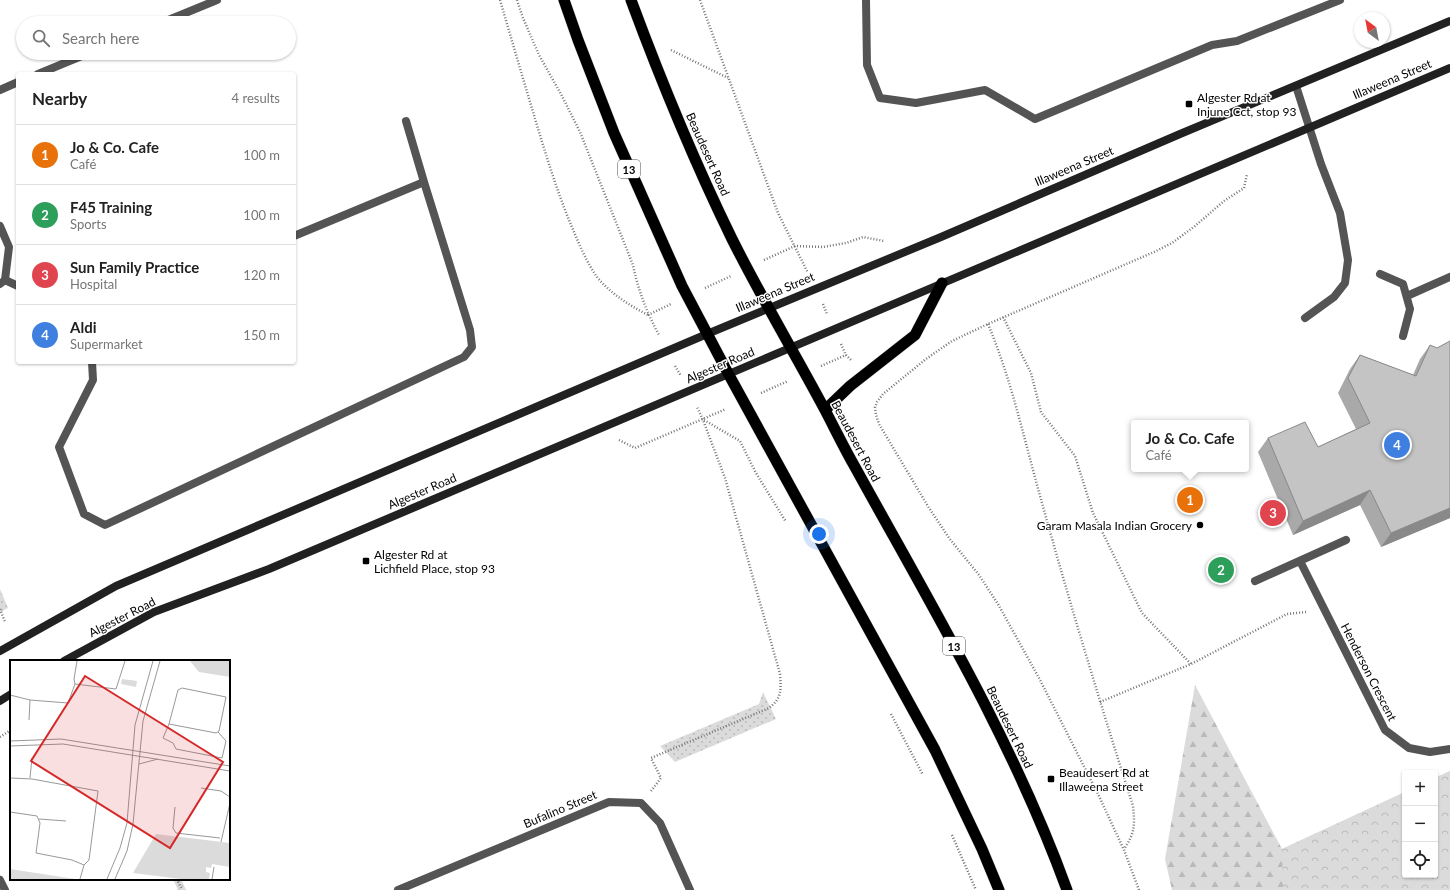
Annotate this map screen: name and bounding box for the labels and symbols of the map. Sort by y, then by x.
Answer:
north arrow [1354,12,1390,48]
street label: Illaweena Street [1350,55,1434,102]
place label: Algester Rd at Injune Cct, stop 93 [1197,90,1296,119]
marker: Algester Rd at Injune Cct, stop 93 [1184,99,1194,109]
street label: Beaudesert Road [683,110,733,198]
street label: Illaweena Street [1032,142,1116,189]
road number: 13 [618,160,640,178]
street label: Illaweena Street [733,268,817,315]
street label: Algester Road [683,344,757,386]
street label: Beaudesert Road [828,398,884,484]
pin: 4 [1384,430,1410,460]
street label: Algester Road [385,470,459,512]
pin: 1 [1177,485,1203,515]
pin: 3 [1260,498,1286,528]
place label: Garam Masala Indian Grocery [1037,518,1193,533]
marker: Garam Masala Indian Grocery [1195,520,1205,530]
your location [809,524,829,544]
place label: Algester Rd at Lichfield Place, stop 93 [374,547,495,576]
pin: 2 [1208,555,1234,585]
marker: Algester Rd at Lichfield Place, stop 93 [361,556,371,566]
street label: Algester Road [86,594,158,640]
street label: Henderson Crescent [1338,621,1400,724]
road number: 13 [943,637,965,655]
inset map [10,660,230,880]
street label: Beaudesert Road [984,683,1036,771]
place label: Beaudesert Rd at Illaweena Street [1059,765,1150,794]
marker: Beaudesert Rd at Illaweena Street [1046,774,1056,784]
street label: Bufalino Street [521,787,600,831]

